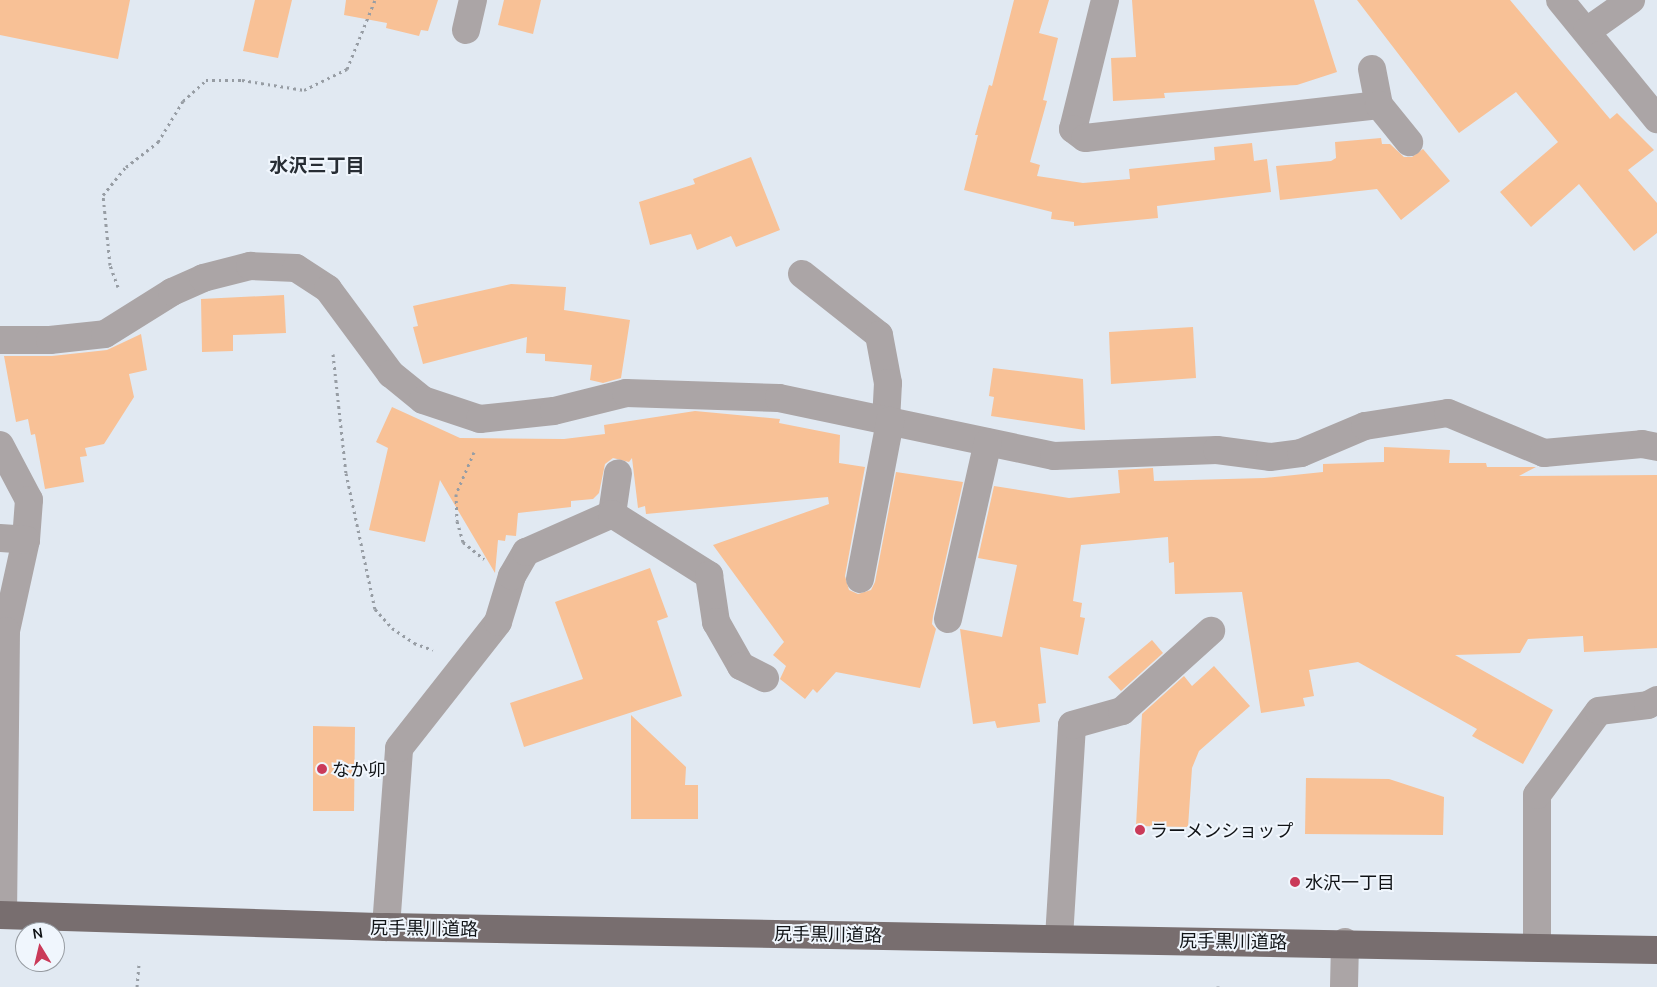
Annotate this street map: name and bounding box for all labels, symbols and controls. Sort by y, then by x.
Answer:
district label: 水沢三丁目 [270,155,364,177]
place label: なか卯 [332,758,386,780]
marker: なか卯 [316,763,328,775]
place label: ラーメンショップ [1150,819,1294,841]
marker: ラーメンショップ [1134,824,1146,836]
place label: 水沢一丁目 [1305,871,1395,893]
marker: 水沢一丁目 [1289,876,1301,888]
street label: 尻手黒川道路 [370,916,478,940]
north arrow [15,922,65,972]
street label: 尻手黒川道路 [774,922,882,946]
text: N [31,923,44,943]
street label: 尻手黒川道路 [1179,929,1287,953]

